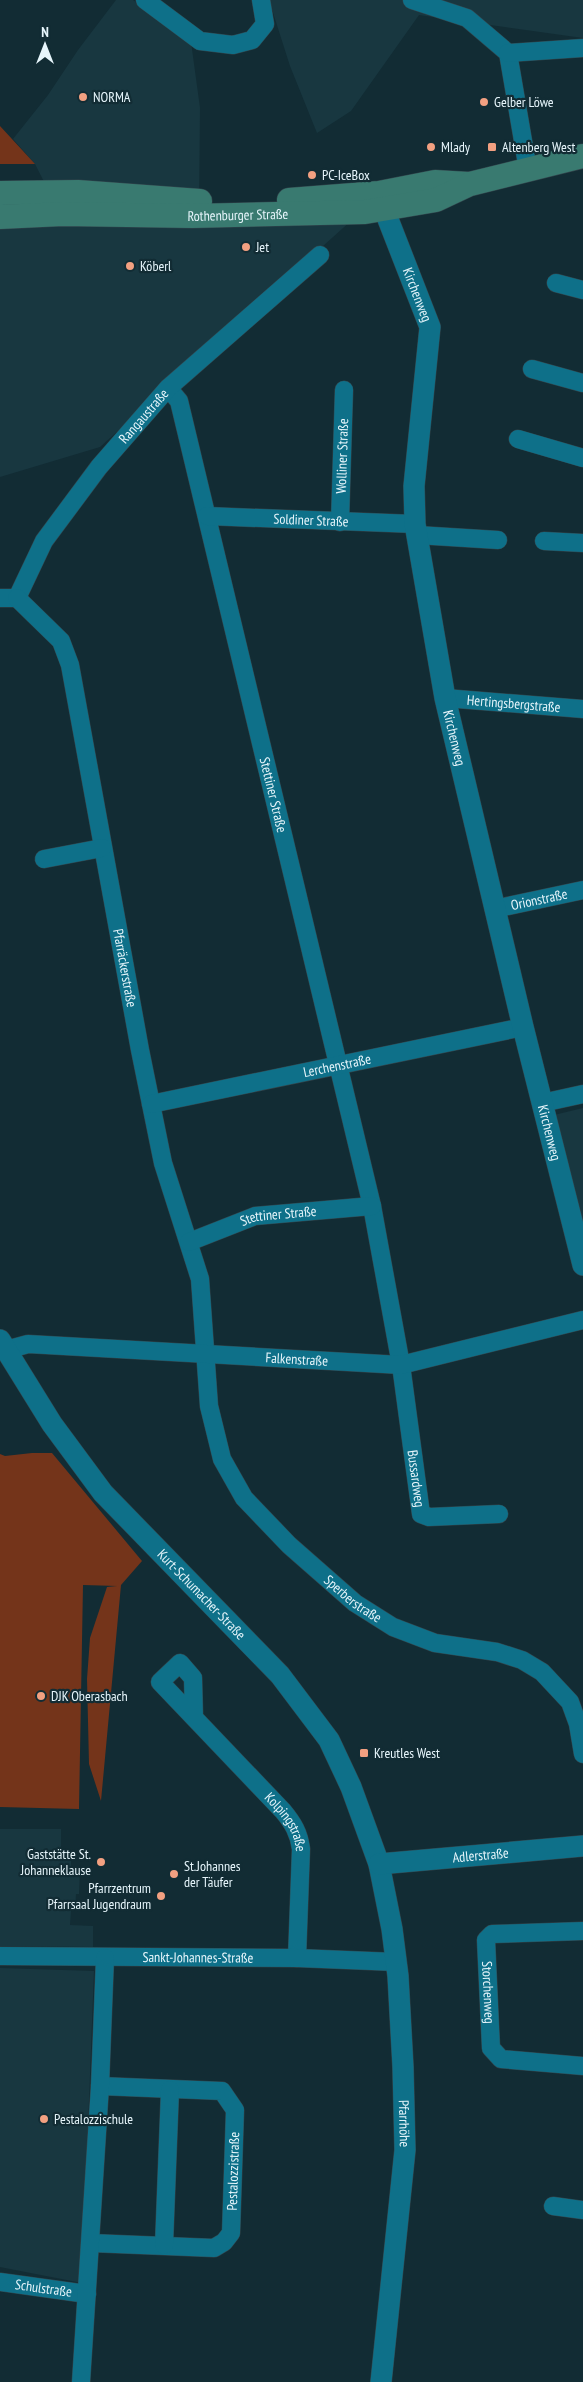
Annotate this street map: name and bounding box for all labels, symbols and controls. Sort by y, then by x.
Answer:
north arrow [20,20,70,70]
text: N [41,23,49,41]
place label: NORMA [93,88,131,106]
marker: NORMA [77,91,89,103]
place label: Gelber Löwe [494,93,554,111]
marker: Gelber Löwe [478,96,490,108]
place label: Mlady [441,138,471,156]
place label: Altenberg West [502,138,575,156]
marker: Mlady [425,141,437,153]
marker: Altenberg West [486,141,498,153]
place label: PC-IceBox [322,166,370,184]
marker: PC-IceBox [306,169,318,181]
street label: Rothenburger Straße [187,205,289,225]
place label: Jet [255,238,269,256]
marker: Jet [240,241,252,253]
place label: Köberl [140,257,172,275]
marker: Köberl [124,260,136,272]
street label: Kirchenweg [399,265,436,324]
street label: Rangaustraße [115,385,172,447]
street label: Wolliner Straße [332,418,352,494]
street label: Soldiner Straße [273,510,349,530]
street label: Hertingsbergstraße [466,691,561,716]
street label: Kirchenweg [439,708,470,768]
street label: Stettiner Straße [256,755,291,835]
street label: Orionstraße [509,885,569,914]
street label: Pfarräckerstraße [109,927,141,1009]
street label: Lerchenstraße [302,1050,373,1081]
street label: Kirchenweg [534,1103,565,1162]
street label: Stettiner Straße [237,1202,317,1230]
street label: Falkenstraße [265,1348,329,1370]
street label: Bussardweg [403,1449,429,1508]
street label: Kurt-Schumacher-Straße [154,1545,250,1644]
street label: Sperberstraße [320,1571,385,1627]
place label: DJK Oberasbach [51,1687,128,1705]
marker: DJK Oberasbach [35,1690,47,1702]
place label: Kreutles West [374,1744,440,1762]
marker: Kreutles West [358,1747,370,1759]
street label: Kolpingstraße [261,1788,310,1853]
street label: Adlerstraße [452,1844,510,1866]
place label: Gaststätte St. Johanneklause [20,1845,91,1879]
marker: Gaststätte St. Johanneklause [95,1856,107,1868]
place label: St.Johannes der Täufer [184,1857,241,1891]
marker: St.Johannes der Täufer [168,1868,180,1880]
place label: Pfarrzentrum Pfarrsaal Jugendraum [48,1879,151,1913]
marker: Pfarrzentrum Pfarrsaal Jugendraum [155,1890,167,1902]
street label: Sankt-Johannes-Straße [142,1948,254,1967]
street label: Storchenweg [478,1961,499,2024]
street label: Pfarrhöhe [395,2100,414,2148]
place label: Pestalozzischule [54,2110,133,2128]
marker: Pestalozzischule [38,2113,50,2125]
street label: Pestalozzistraße [223,2131,243,2211]
street label: Schulstraße [14,2275,73,2301]

